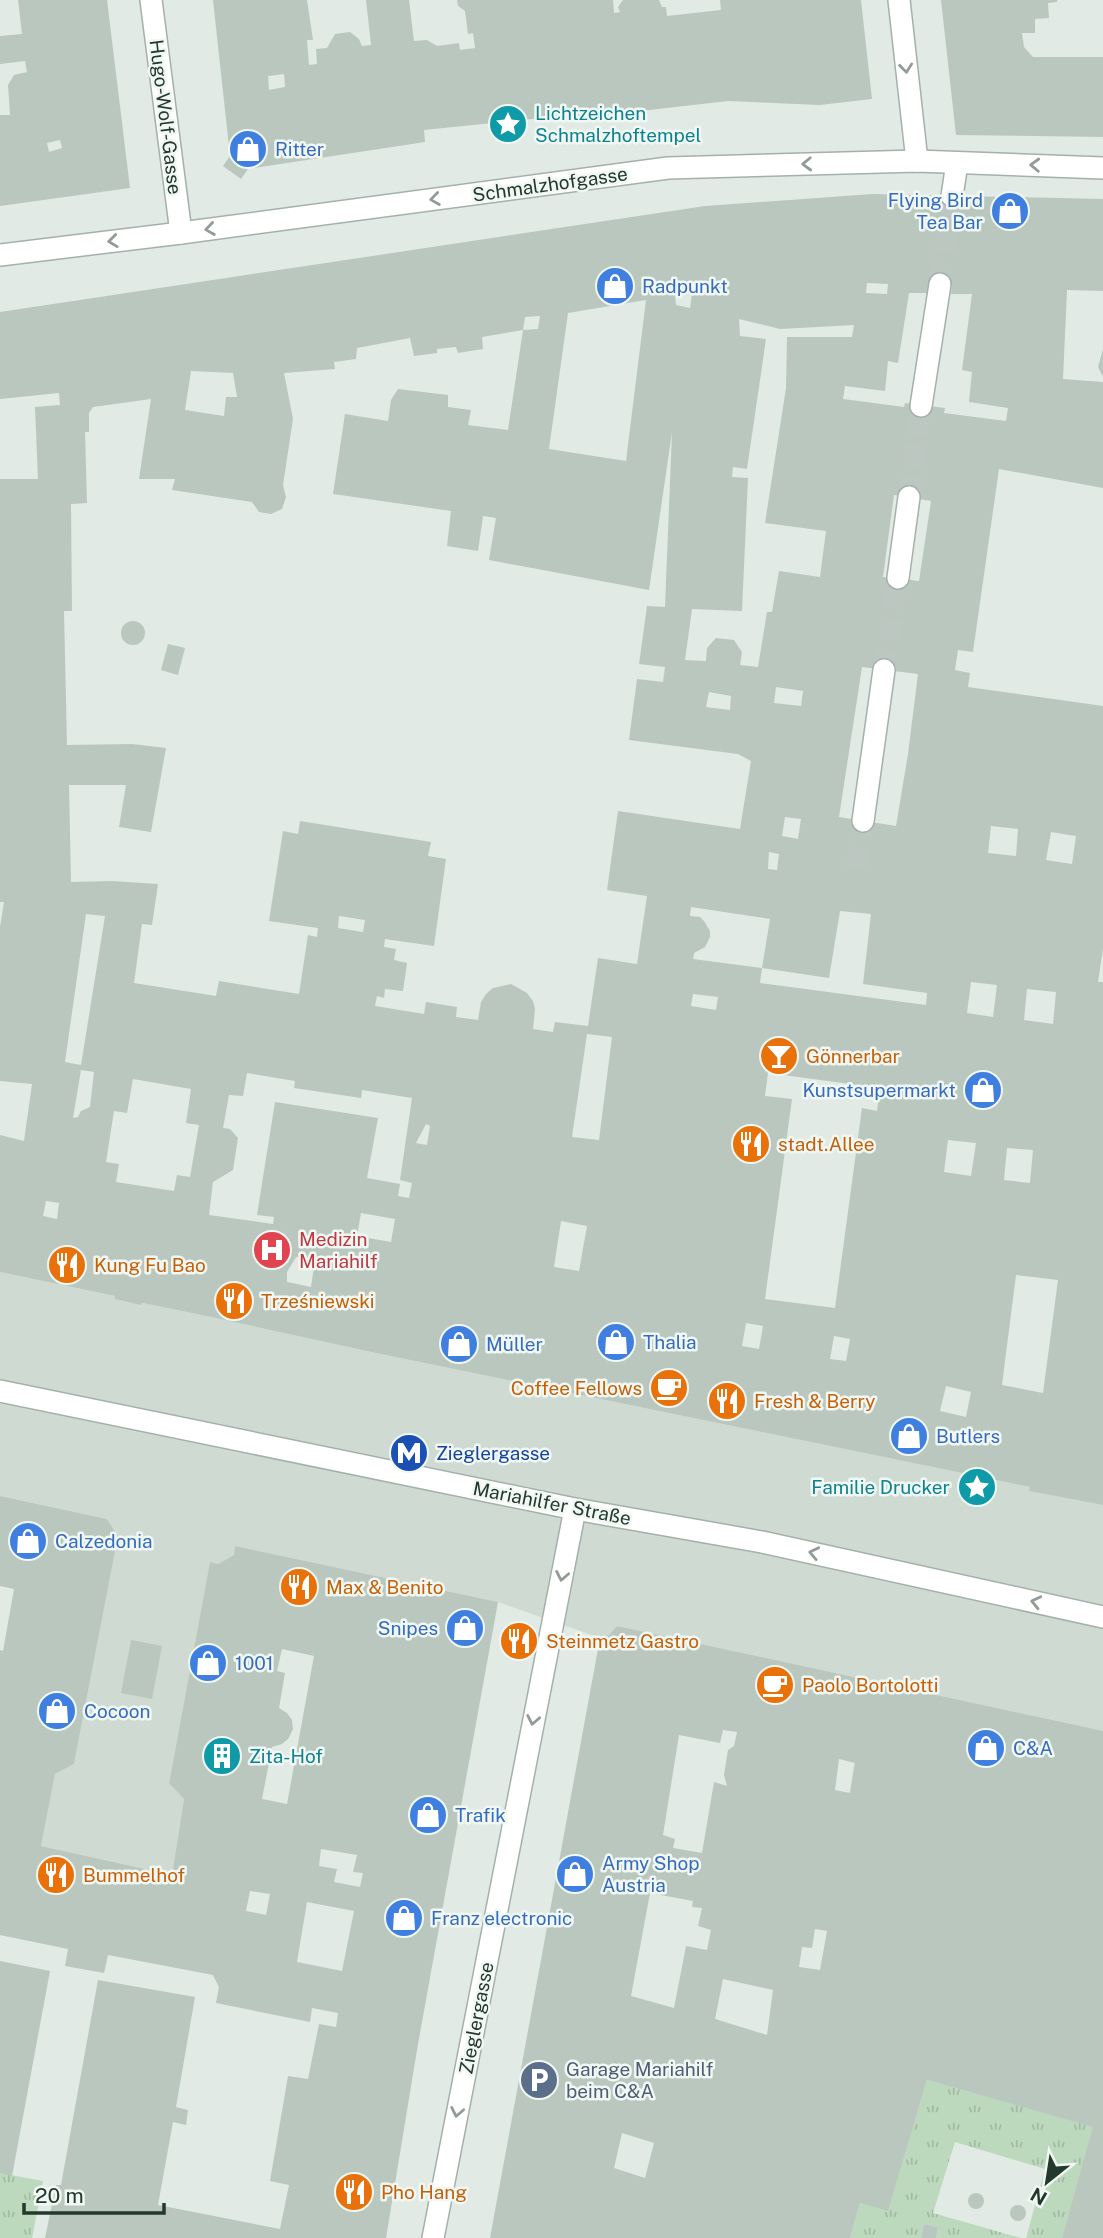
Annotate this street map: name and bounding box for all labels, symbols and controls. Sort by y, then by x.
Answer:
street label: Hugo-Wolf-Gasse [146,38,186,196]
one-way arrow [899,62,914,74]
place label: Lichtzeichen Schmalzhoftempel [535,102,701,146]
place icon: Lichtzeichen Schmalzhoftempel [487,103,529,145]
shop icon: Ritter [227,128,269,170]
place label: Ritter [275,138,324,160]
one-way arrow [802,157,813,172]
one-way arrow [1029,158,1040,173]
street label: Schmalzhofgasse [471,162,629,206]
place label: Flying Bird Tea Bar [888,189,983,233]
shop icon: Flying Bird Tea Bar [989,190,1031,232]
one-way arrow [429,192,441,207]
one-way arrow [204,222,215,237]
one-way arrow [107,234,119,249]
shop icon: Radpunkt [594,265,636,307]
place label: Radpunkt [642,275,728,297]
bar icon: Gönnerbar [758,1035,800,1077]
place label: Gönnerbar [806,1045,900,1067]
shop icon: Kunstsupermarkt [962,1069,1004,1111]
place label: Kunstsupermarkt [802,1079,956,1101]
restaurant icon: stadt.Allee [730,1123,772,1165]
place label: stadt.Allee [778,1133,875,1155]
place label: Medizin Mariahilf [299,1228,378,1272]
hospital icon: Medizin Mariahilf [251,1229,293,1271]
restaurant icon: Kung Fu Bao [46,1244,88,1286]
place label: Kung Fu Bao [94,1254,206,1276]
restaurant icon: Trześniewski [213,1280,255,1322]
place label: Trześniewski [261,1290,375,1312]
shop icon: Thalia [595,1321,637,1363]
shop icon: Müller [438,1323,480,1365]
place label: Thalia [643,1331,697,1353]
place label: Müller [486,1333,543,1355]
cafe icon: Coffee Fellows [648,1367,690,1409]
place label: Coffee Fellows [511,1377,642,1399]
restaurant icon: Fresh & Berry [706,1380,748,1422]
place label: Fresh & Berry [754,1390,875,1412]
shop icon: Butlers [888,1415,930,1457]
place label: Butlers [936,1425,1000,1447]
metro station icon: Zieglergasse [388,1432,430,1474]
place label: Zieglergasse [436,1442,550,1464]
place icon: Familie Drucker [956,1466,998,1508]
place label: Familie Drucker [811,1476,950,1498]
street label: Mariahilfer Straße [471,1477,633,1529]
shop icon: Calzedonia [7,1520,49,1562]
place label: Calzedonia [55,1530,152,1552]
one-way arrow [808,1547,820,1562]
restaurant icon: Max & Benito [278,1566,320,1608]
one-way arrow [555,1570,570,1582]
place label: Max & Benito [326,1576,444,1598]
one-way arrow [1030,1596,1042,1611]
shop icon: Snipes [444,1607,486,1649]
place label: Snipes [378,1617,438,1639]
restaurant icon: Steinmetz Gastro [498,1620,540,1662]
place label: Steinmetz Gastro [546,1630,699,1652]
shop icon: 1001 [187,1642,229,1684]
place label: 1001 [235,1652,274,1674]
cafe icon: Paolo Bortolotti [754,1664,796,1706]
place label: Paolo Bortolotti [802,1674,938,1696]
shop icon: Cocoon [36,1690,78,1732]
place label: Cocoon [84,1700,151,1722]
one-way arrow [527,1714,542,1726]
shop icon: C&A [965,1727,1007,1769]
building icon: Zita-Hof [201,1735,243,1777]
place label: C&A [1013,1737,1053,1759]
place label: Zita-Hof [249,1745,323,1767]
shop icon: Trafik [407,1794,449,1836]
place label: Trafik [455,1804,506,1826]
place label: Army Shop Austria [602,1852,700,1896]
shop icon: Army Shop Austria [554,1853,596,1895]
restaurant icon: Bummelhof [35,1854,77,1896]
place label: Bummelhof [83,1864,185,1886]
shop icon: Franz electronic [383,1897,425,1939]
place label: Franz electronic [431,1907,572,1929]
street label: Zieglergasse [454,1960,498,2076]
place label: Garage Mariahilf beim C&A [566,2058,713,2102]
parking icon: Garage Mariahilf beim C&A [518,2059,560,2101]
one-way arrow [451,2106,466,2118]
north arrow [1012,2147,1082,2217]
restaurant icon: Pho Hang [333,2171,375,2213]
scale bar [24,2172,164,2216]
place label: Pho Hang [381,2181,467,2203]
text: 20 m [35,2183,84,2208]
text: N [1027,2183,1050,2210]

